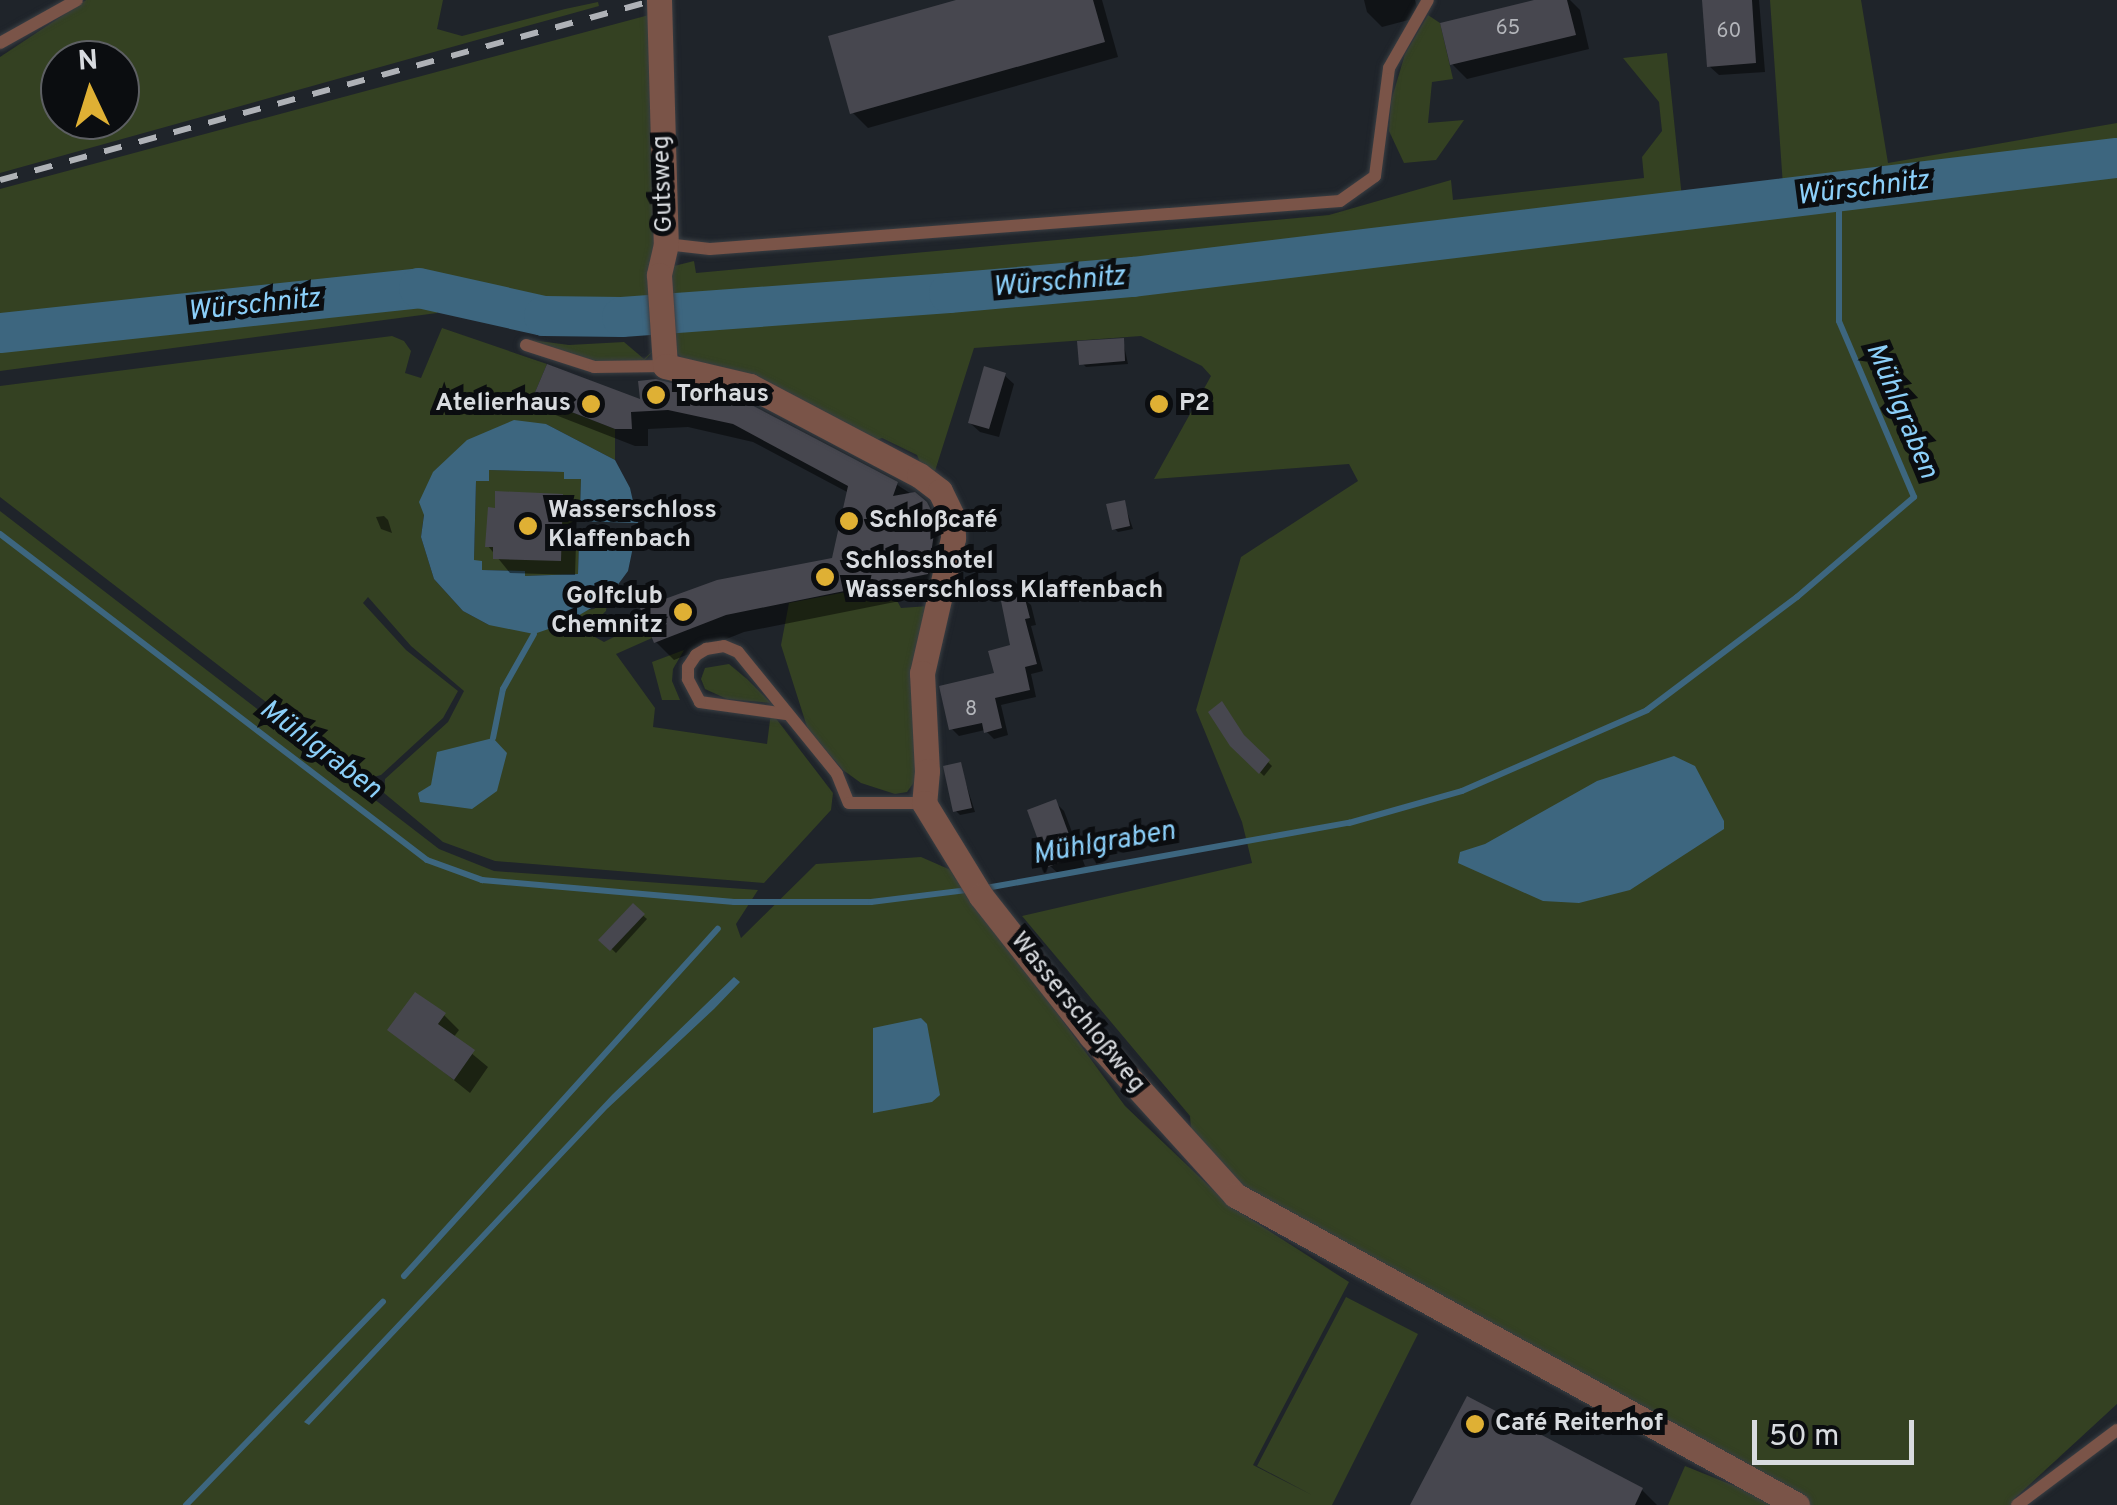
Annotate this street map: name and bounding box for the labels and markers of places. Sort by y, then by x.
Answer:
place label: Torhaus [676,380,769,410]
marker: Torhaus [645,384,667,406]
place label: Atelierhaus [435,389,571,419]
place label: P2 [1179,389,1210,419]
marker: Atelierhaus [580,393,602,415]
marker: P2 [1148,393,1170,415]
place label: Wasserschloss Klaffenbach [548,497,717,556]
place label: Schloßcafé [869,506,998,536]
marker: Schloßcafé [838,510,860,532]
marker: Wasserschloss Klaffenbach [517,515,539,537]
place label: Schlosshotel Wasserschloss Klaffenbach [845,548,1163,607]
marker: Schlosshotel Wasserschloss Klaffenbach [814,566,836,588]
place label: Golfclub Chemnitz [551,583,663,642]
marker: Golfclub Chemnitz [672,601,694,623]
place label: Café Reiterhof [1495,1409,1663,1439]
marker: Café Reiterhof [1464,1413,1486,1435]

